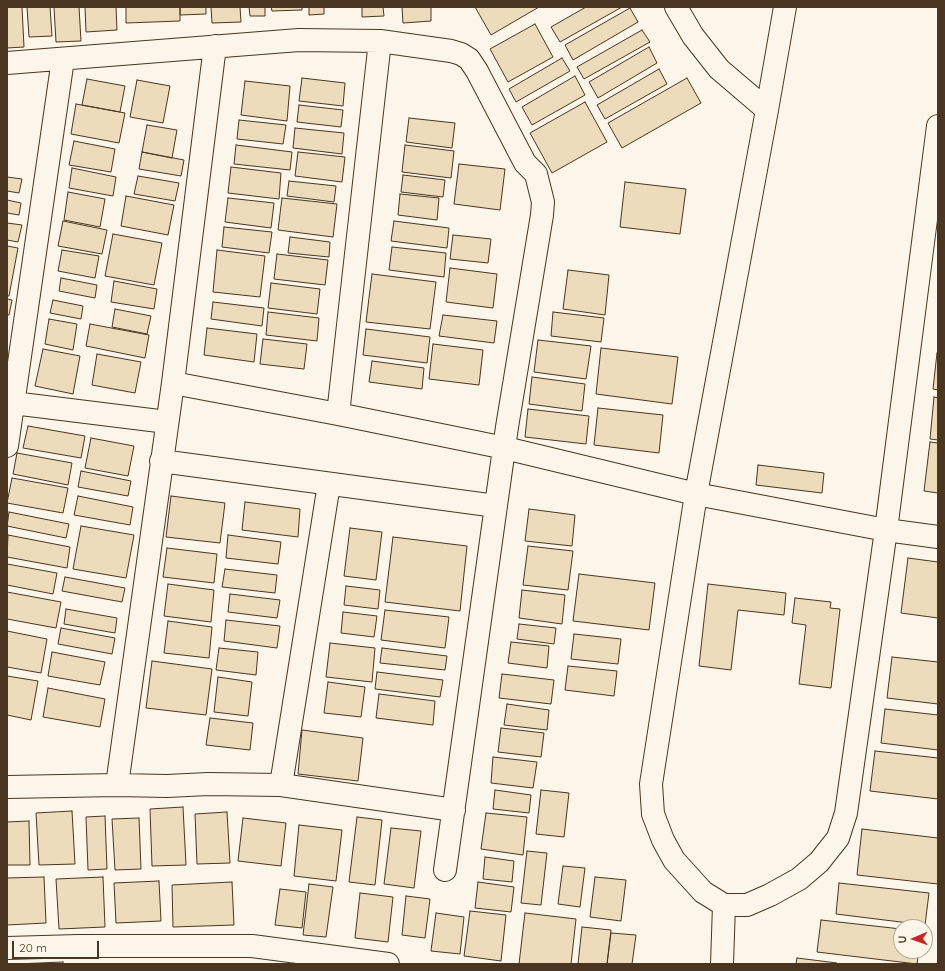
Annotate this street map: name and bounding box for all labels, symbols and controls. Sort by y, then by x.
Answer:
north arrow [893,919,933,959]
scale bar [14,933,101,959]
text: U [895,935,909,944]
text: 20 m [19,940,47,955]

